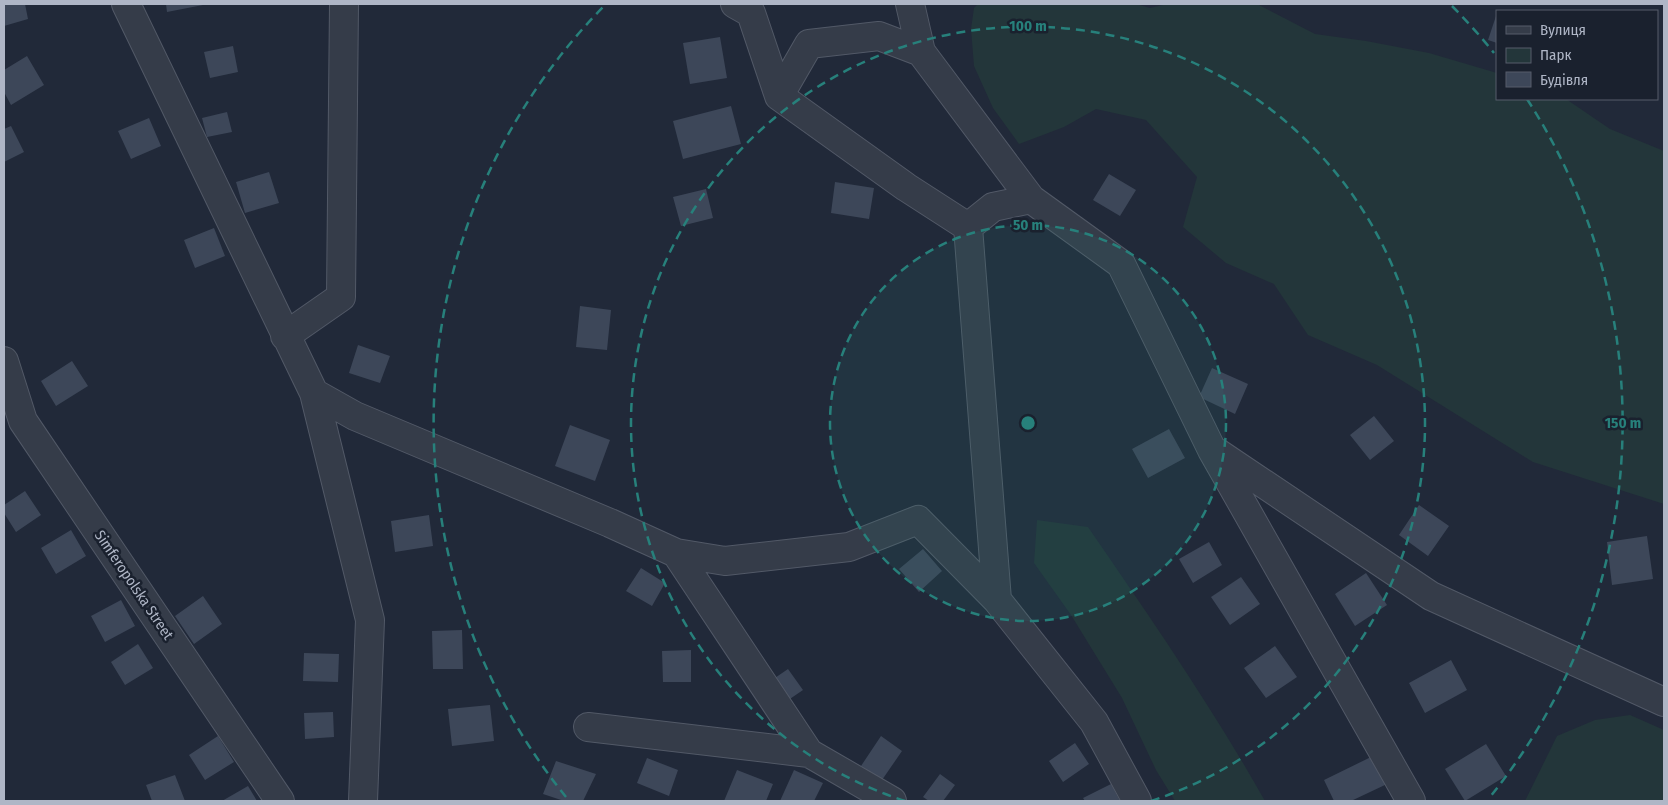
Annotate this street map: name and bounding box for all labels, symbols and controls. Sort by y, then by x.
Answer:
legend [1496,10,1658,100]
text: 100 m [1009,17,1047,35]
text: Вулиця [1540,21,1586,39]
text: Парк [1540,46,1571,64]
text: Будівля [1540,71,1588,89]
text: 50 m [1013,216,1043,234]
centre of rings [1019,414,1037,432]
text: 150 m [1605,414,1641,432]
street label: Simferopolska Street [91,527,177,643]

